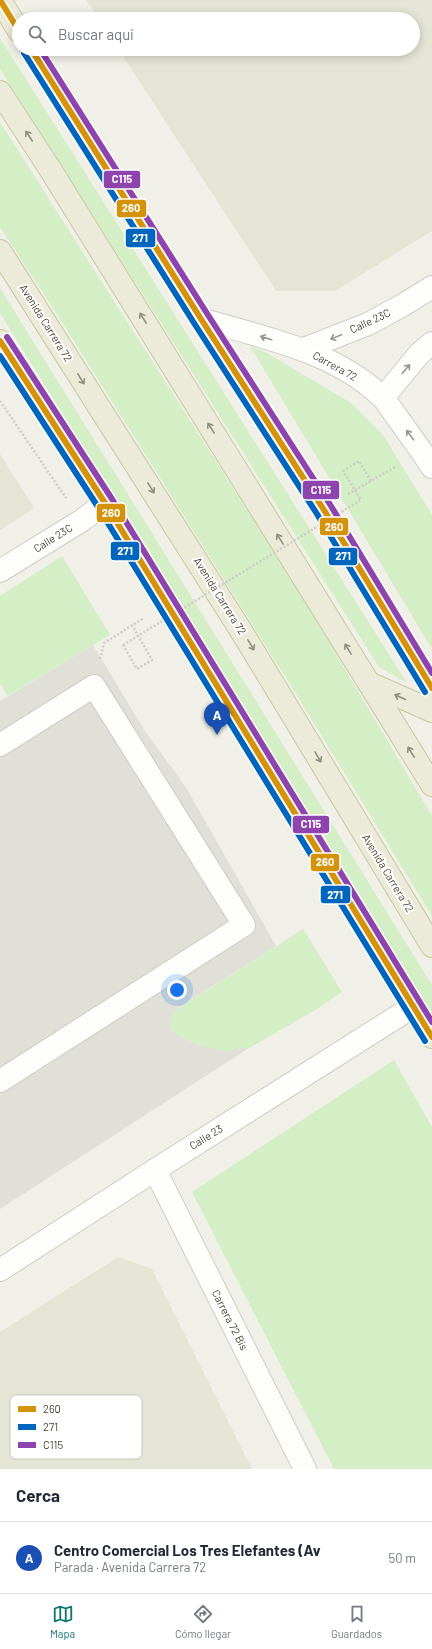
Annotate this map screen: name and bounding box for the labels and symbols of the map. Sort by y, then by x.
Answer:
one-way arrow [25,131,33,142]
line badge: C115 [103,170,141,189]
text: C115 [112,172,132,185]
line badge: 260 [116,199,147,218]
text: 260 [122,201,140,214]
line badge: 271 [125,228,156,248]
text: 271 [132,231,148,244]
street label: Avenida Carrera 72 [17,282,76,364]
street label: Calle 23C [347,305,392,336]
one-way arrow [138,312,146,324]
one-way arrow [330,333,342,341]
one-way arrow [260,334,273,341]
street label: Carrera 72 [311,348,360,383]
one-way arrow [401,364,410,374]
one-way arrow [77,373,85,384]
one-way arrow [207,423,215,434]
one-way arrow [406,429,414,440]
line badge: C115 [302,480,340,500]
one-way arrow [147,482,155,493]
text: C115 [311,483,331,496]
line badge: 260 [96,503,126,523]
text: 260 [102,506,120,519]
line badge: 260 [319,517,349,536]
text: 260 [325,520,343,533]
street label: Calle 23C [31,521,75,555]
one-way arrow [275,533,283,545]
line badge: 271 [110,541,140,561]
text: 271 [117,544,133,557]
line badge: 271 [328,547,358,566]
text: 271 [335,549,351,562]
street label: Avenida Carrera 72 [191,555,250,637]
one-way arrow [247,639,255,651]
one-way arrow [344,644,352,655]
one-way arrow [395,692,407,700]
pin: A [204,702,230,735]
one-way arrow [407,746,415,758]
one-way arrow [314,751,322,763]
line badge: C115 [292,815,330,834]
text: C115 [301,817,321,830]
street label: Avenida Carrera 72 [360,831,417,914]
line badge: 260 [310,853,340,872]
text: 260 [316,855,334,868]
line badge: 271 [320,885,351,904]
text: 271 [327,888,343,901]
your location [167,980,187,1000]
street label: Calle 23 [187,1121,225,1152]
street label: Carrera 72 Bis [210,1287,251,1352]
legend [10,1395,142,1459]
text: 260 [43,1402,61,1415]
text: 271 [43,1420,58,1433]
text: C115 [43,1438,63,1451]

